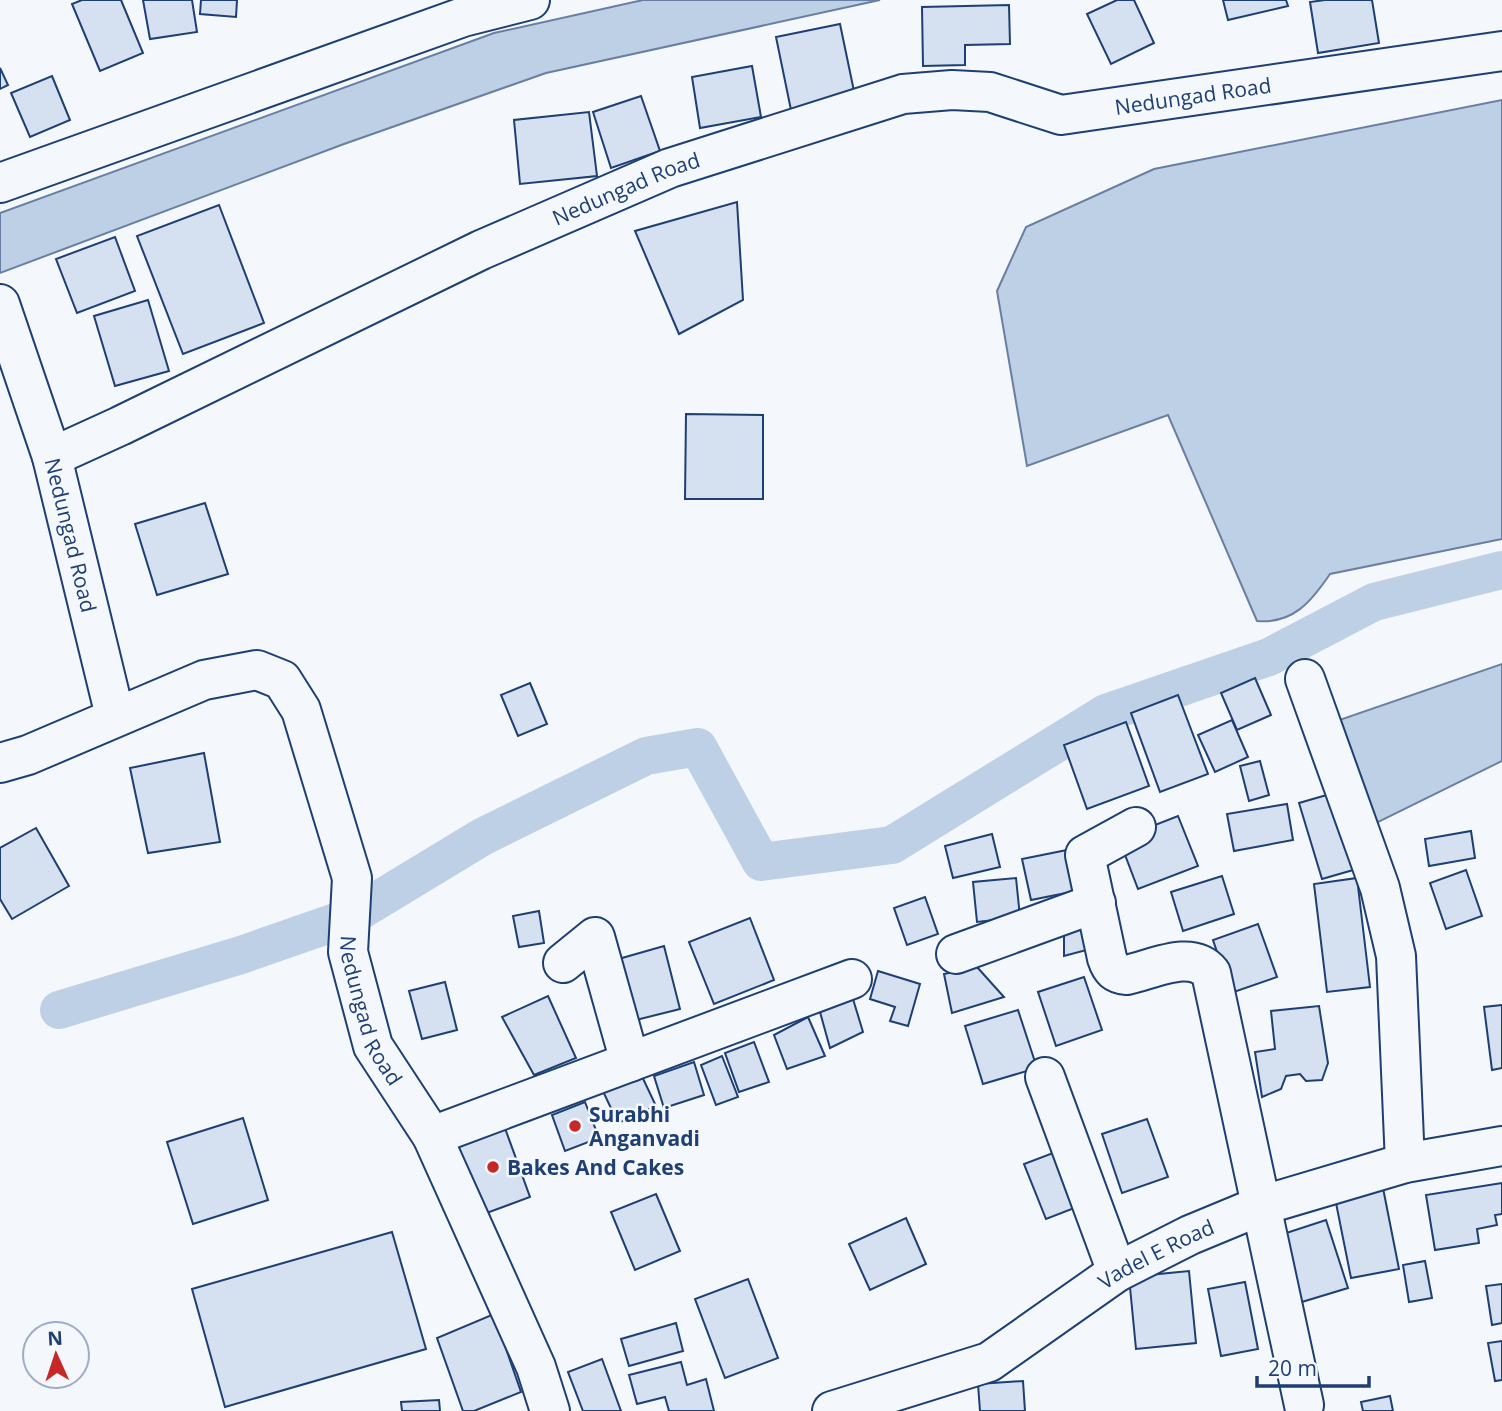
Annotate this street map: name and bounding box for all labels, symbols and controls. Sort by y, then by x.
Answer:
street label: Nedungad Road [1113,71,1273,121]
street label: Nedungad Road [548,145,703,231]
street label: Nedungad Road [39,455,103,615]
street label: Nedungad Road [334,935,409,1091]
place label: Surabhi Anganvadi [589,1100,700,1152]
marker: Surabhi Anganvadi [567,1118,583,1134]
place label: Bakes And Cakes [507,1153,684,1181]
marker: Bakes And Cakes [485,1159,501,1175]
street label: Vadel E Road [1092,1213,1218,1295]
north arrow [21,1320,91,1390]
text: N [47,1325,64,1351]
scale bar [1257,1344,1369,1388]
text: 20 m [1268,1354,1317,1382]

